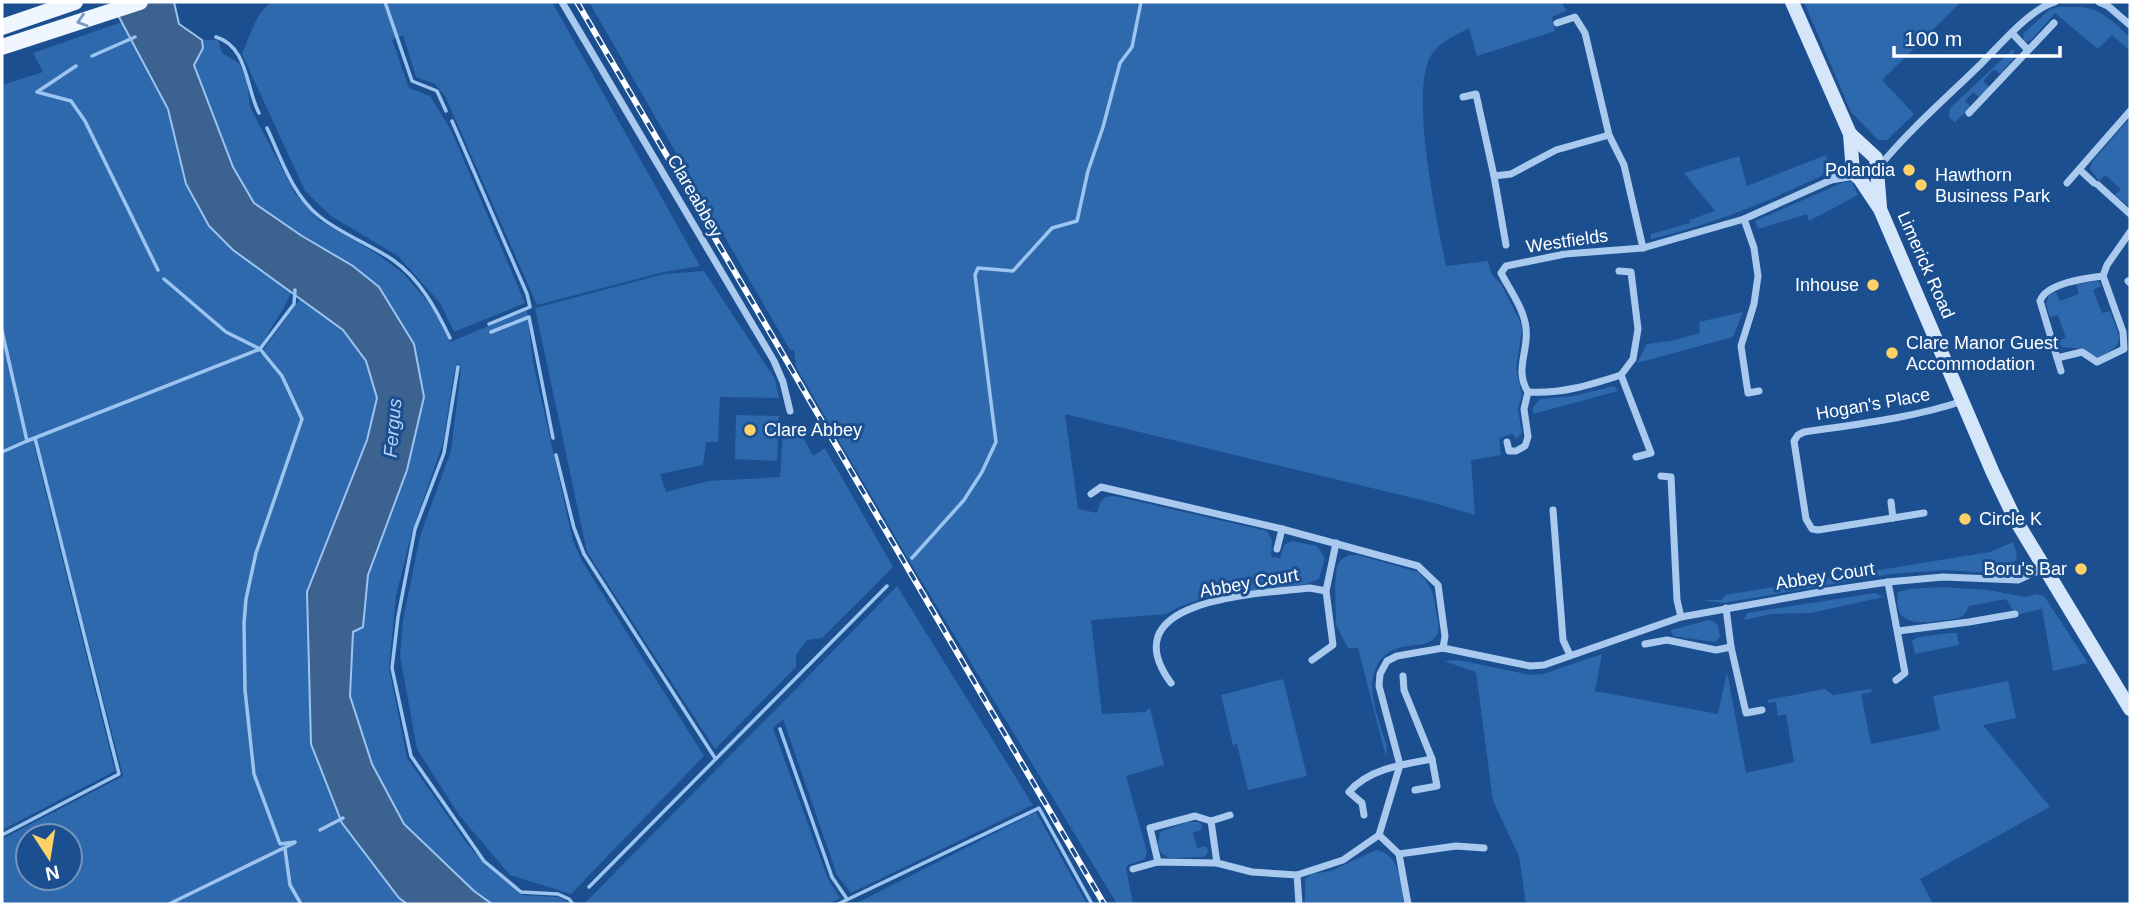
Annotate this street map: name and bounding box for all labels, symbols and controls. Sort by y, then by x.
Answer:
one-way arrow [76,13,88,27]
scale bar [1894,14,2060,58]
text: 100 m [1904,27,1962,50]
street label: Clareabbey [663,151,727,241]
place label: Polandia [1825,160,1896,180]
marker: Polandia [1901,162,1917,178]
place label: Hawthorn Business Park [1935,165,2051,206]
marker: Hawthorn Business Park [1913,177,1929,193]
street label: Limerick Road [1893,208,1959,322]
street label: Westfields [1525,225,1609,257]
place label: Inhouse [1795,275,1859,295]
marker: Inhouse [1865,277,1881,293]
place label: Clare Manor Guest Accommodation [1906,333,2058,374]
marker: Clare Manor Guest Accommodation [1884,345,1900,361]
street label: Hogan's Place [1814,384,1932,424]
water label: Fergus [379,397,406,458]
place label: Clare Abbey [764,420,862,440]
marker: Clare Abbey [742,422,758,438]
place label: Circle K [1979,509,2042,529]
marker: Circle K [1957,511,1973,527]
street label: Abbey Court [1774,558,1876,594]
place label: Boru's Bar [1984,559,2067,579]
marker: Boru's Bar [2073,561,2089,577]
street label: Abbey Court [1198,564,1300,602]
north arrow [14,822,84,892]
text: N [44,861,61,885]

